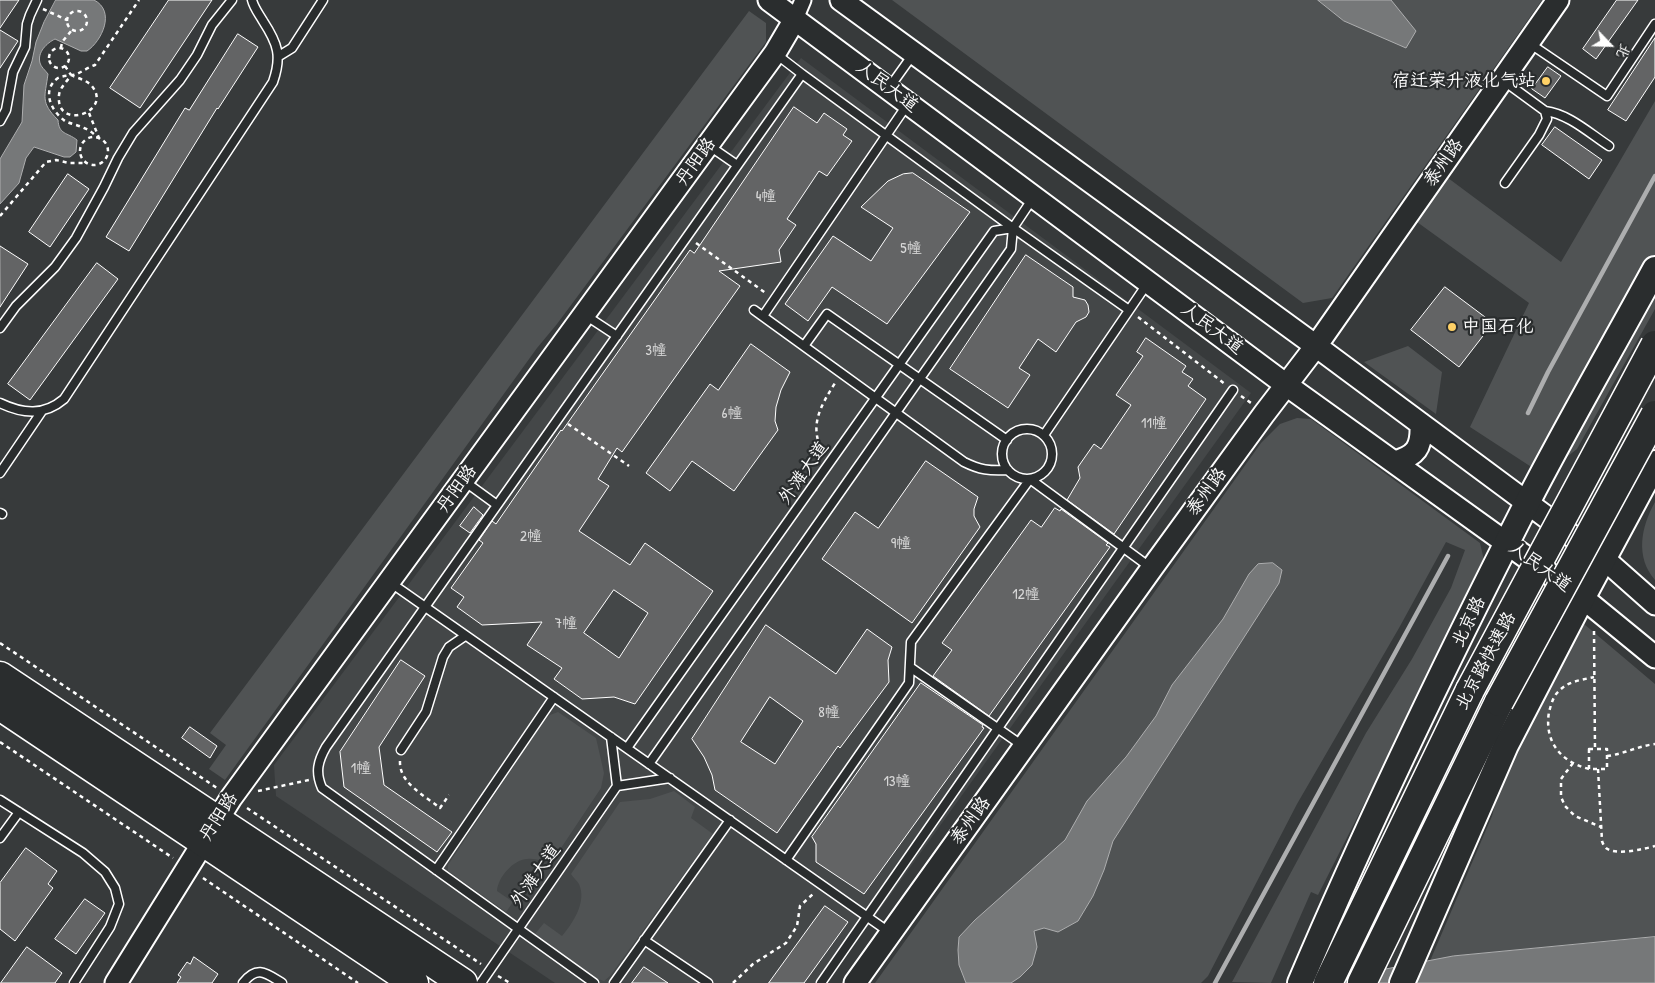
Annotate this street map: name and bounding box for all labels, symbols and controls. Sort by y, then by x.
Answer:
north arrow [1585,20,1635,70]
text: 北 [1613,41,1636,62]
street label: 人民大道 [852,57,922,117]
place label: 宿迁荣升液化气站 [1392,70,1536,92]
marker: 宿迁荣升液化气站 [1540,75,1552,87]
street label: 丹阳路 [671,134,721,190]
street label: 泰州路 [1420,135,1468,191]
house number: 4幢 [756,188,776,206]
house number: 5幢 [900,240,922,258]
street label: 人民大道 [1177,299,1247,359]
place label: 中国石化 [1462,316,1534,338]
marker: 中国石化 [1446,321,1458,333]
house number: 3幢 [645,342,667,360]
house number: 6幢 [722,405,742,423]
house number: 11幢 [1141,415,1167,433]
street label: 外滩大道 [775,437,833,509]
street label: 丹阳路 [432,461,482,517]
street label: 泰州路 [1182,464,1232,520]
house number: 2幢 [520,528,542,546]
house number: 9幢 [891,535,911,553]
street label: 人民大道 [1505,537,1575,597]
house number: 12幢 [1012,586,1040,604]
street label: 北京路 [1447,593,1491,651]
street label: 北京路快速路 [1451,608,1521,714]
house number: 7幢 [555,615,577,633]
house number: 8幢 [818,704,840,722]
house number: 1幢 [351,760,371,778]
house number: 13幢 [883,773,911,791]
street label: 丹阳路 [195,788,243,846]
street label: 泰州路 [946,793,996,849]
street label: 外滩大道 [507,840,565,912]

